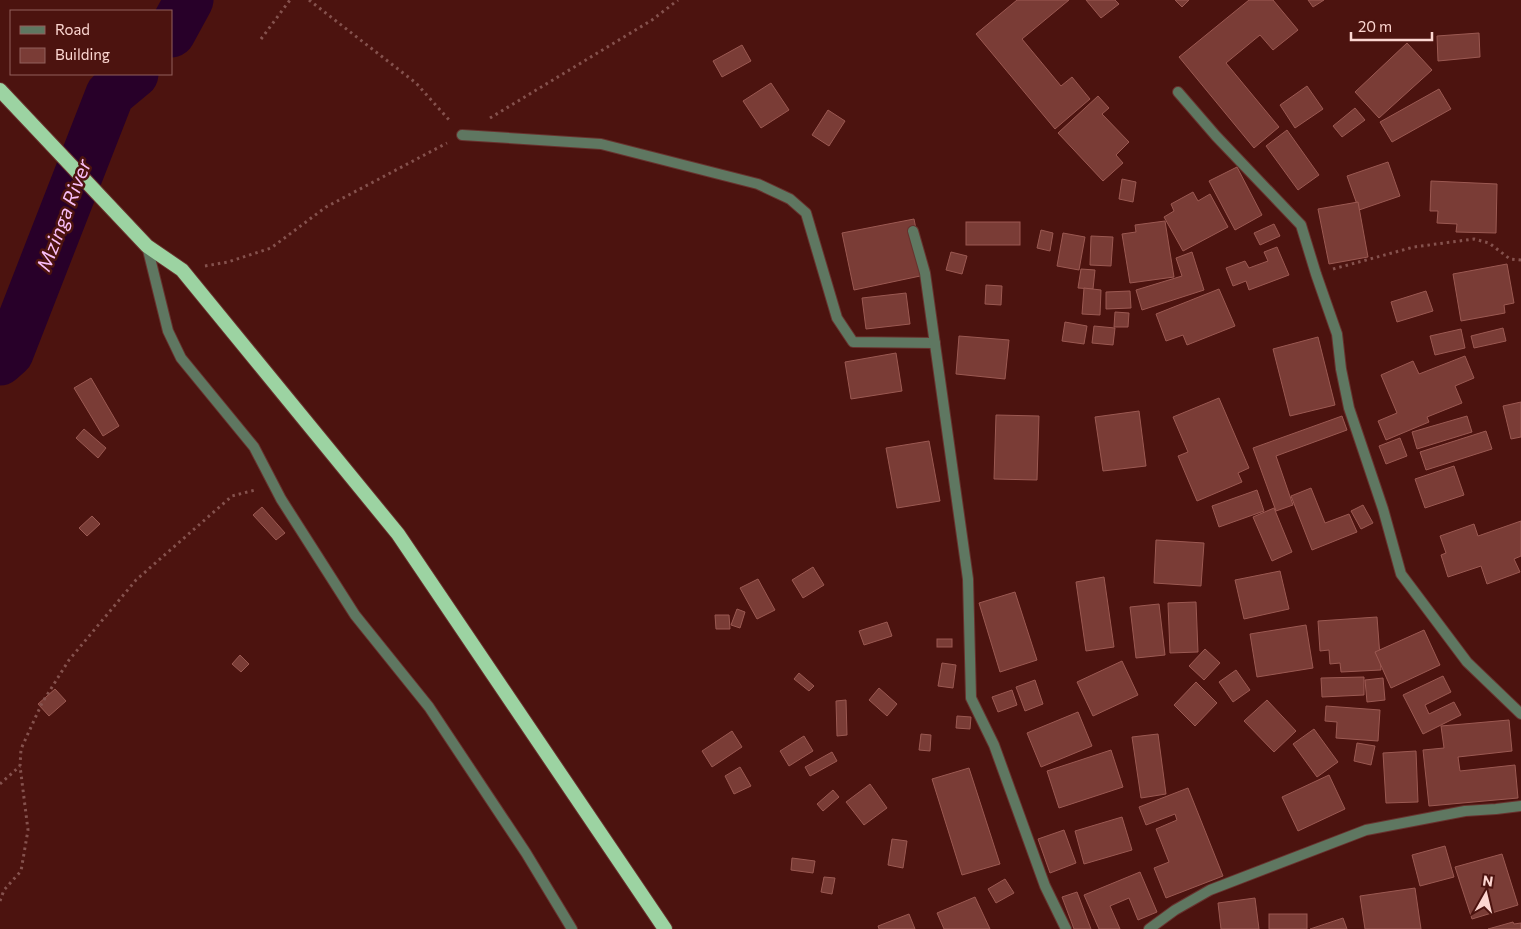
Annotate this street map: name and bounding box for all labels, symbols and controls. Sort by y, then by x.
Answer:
legend [10,10,172,75]
scale bar [1351,10,1432,42]
text: 20 m [1358,17,1392,35]
text: Road [55,20,90,38]
text: Building [55,45,110,63]
water label: Mzinga River [31,155,96,274]
north arrow [1461,869,1511,919]
text: N [1481,871,1494,890]

